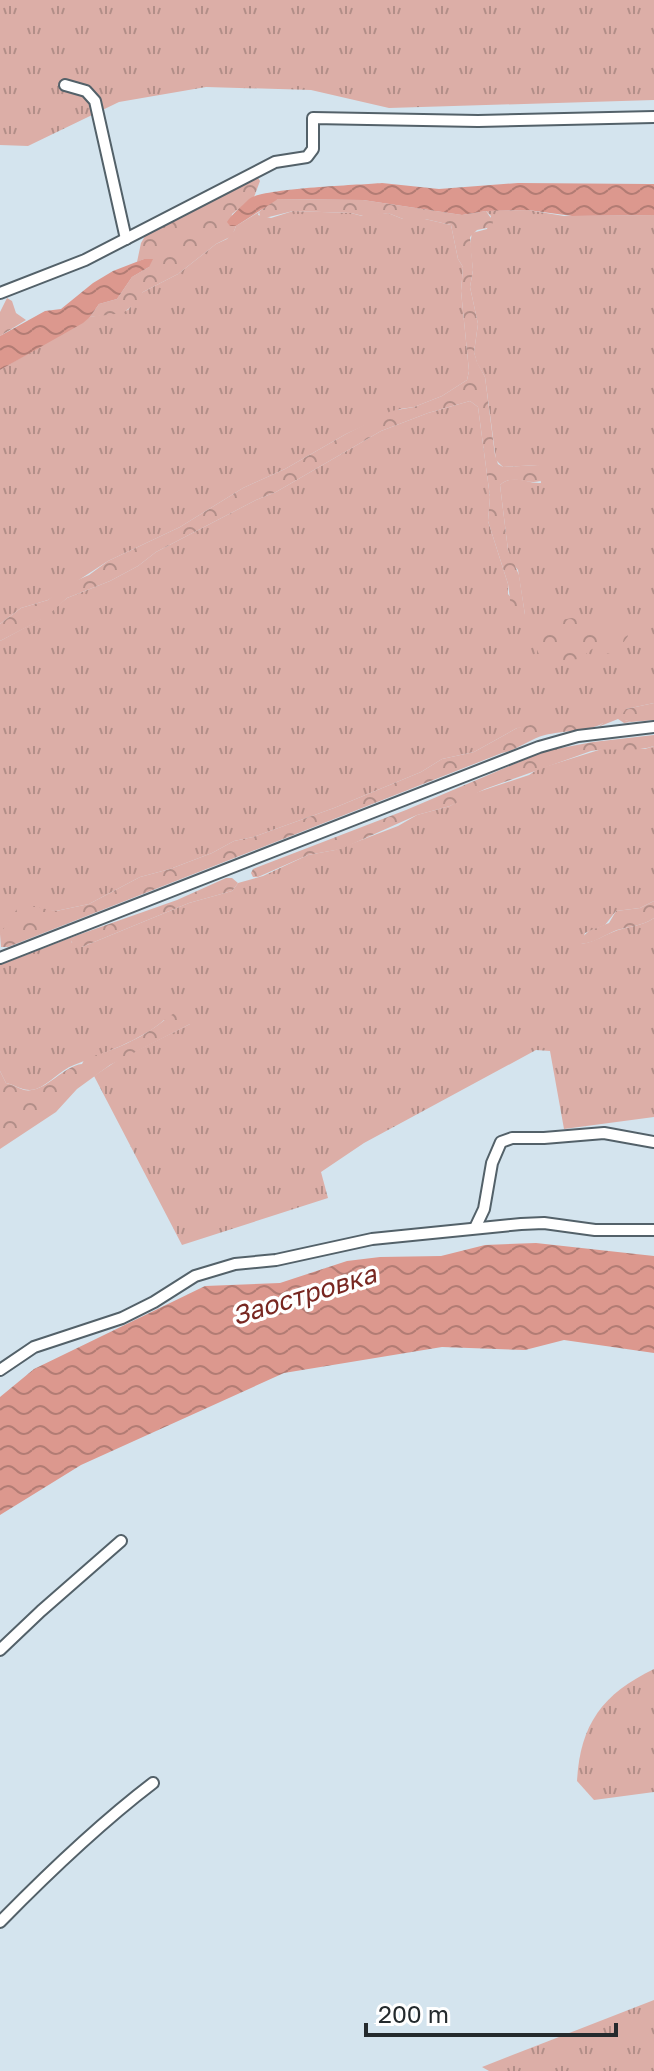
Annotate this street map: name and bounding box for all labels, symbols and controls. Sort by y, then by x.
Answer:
water label: Заостровка [228,1257,381,1331]
scale bar [366,1987,616,2037]
text: 200 m [378,1999,449,2028]

